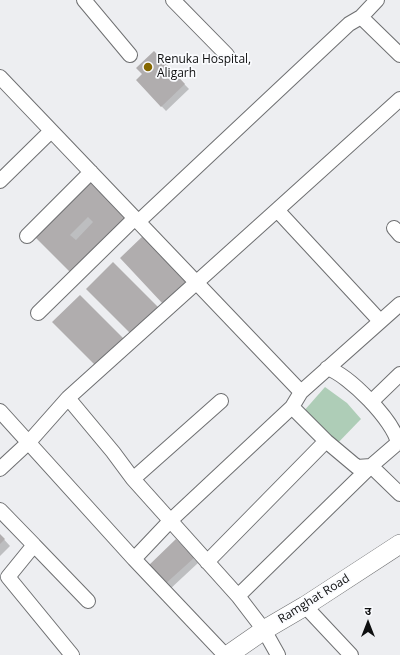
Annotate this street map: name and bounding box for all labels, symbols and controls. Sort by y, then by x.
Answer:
place label: Renuka Hospital, Aligarh [157,53,251,81]
marker: Renuka Hospital, Aligarh [142,61,154,73]
street label: Ramghat Road [276,571,352,627]
north arrow [348,603,388,643]
text: उ [365,603,371,618]

